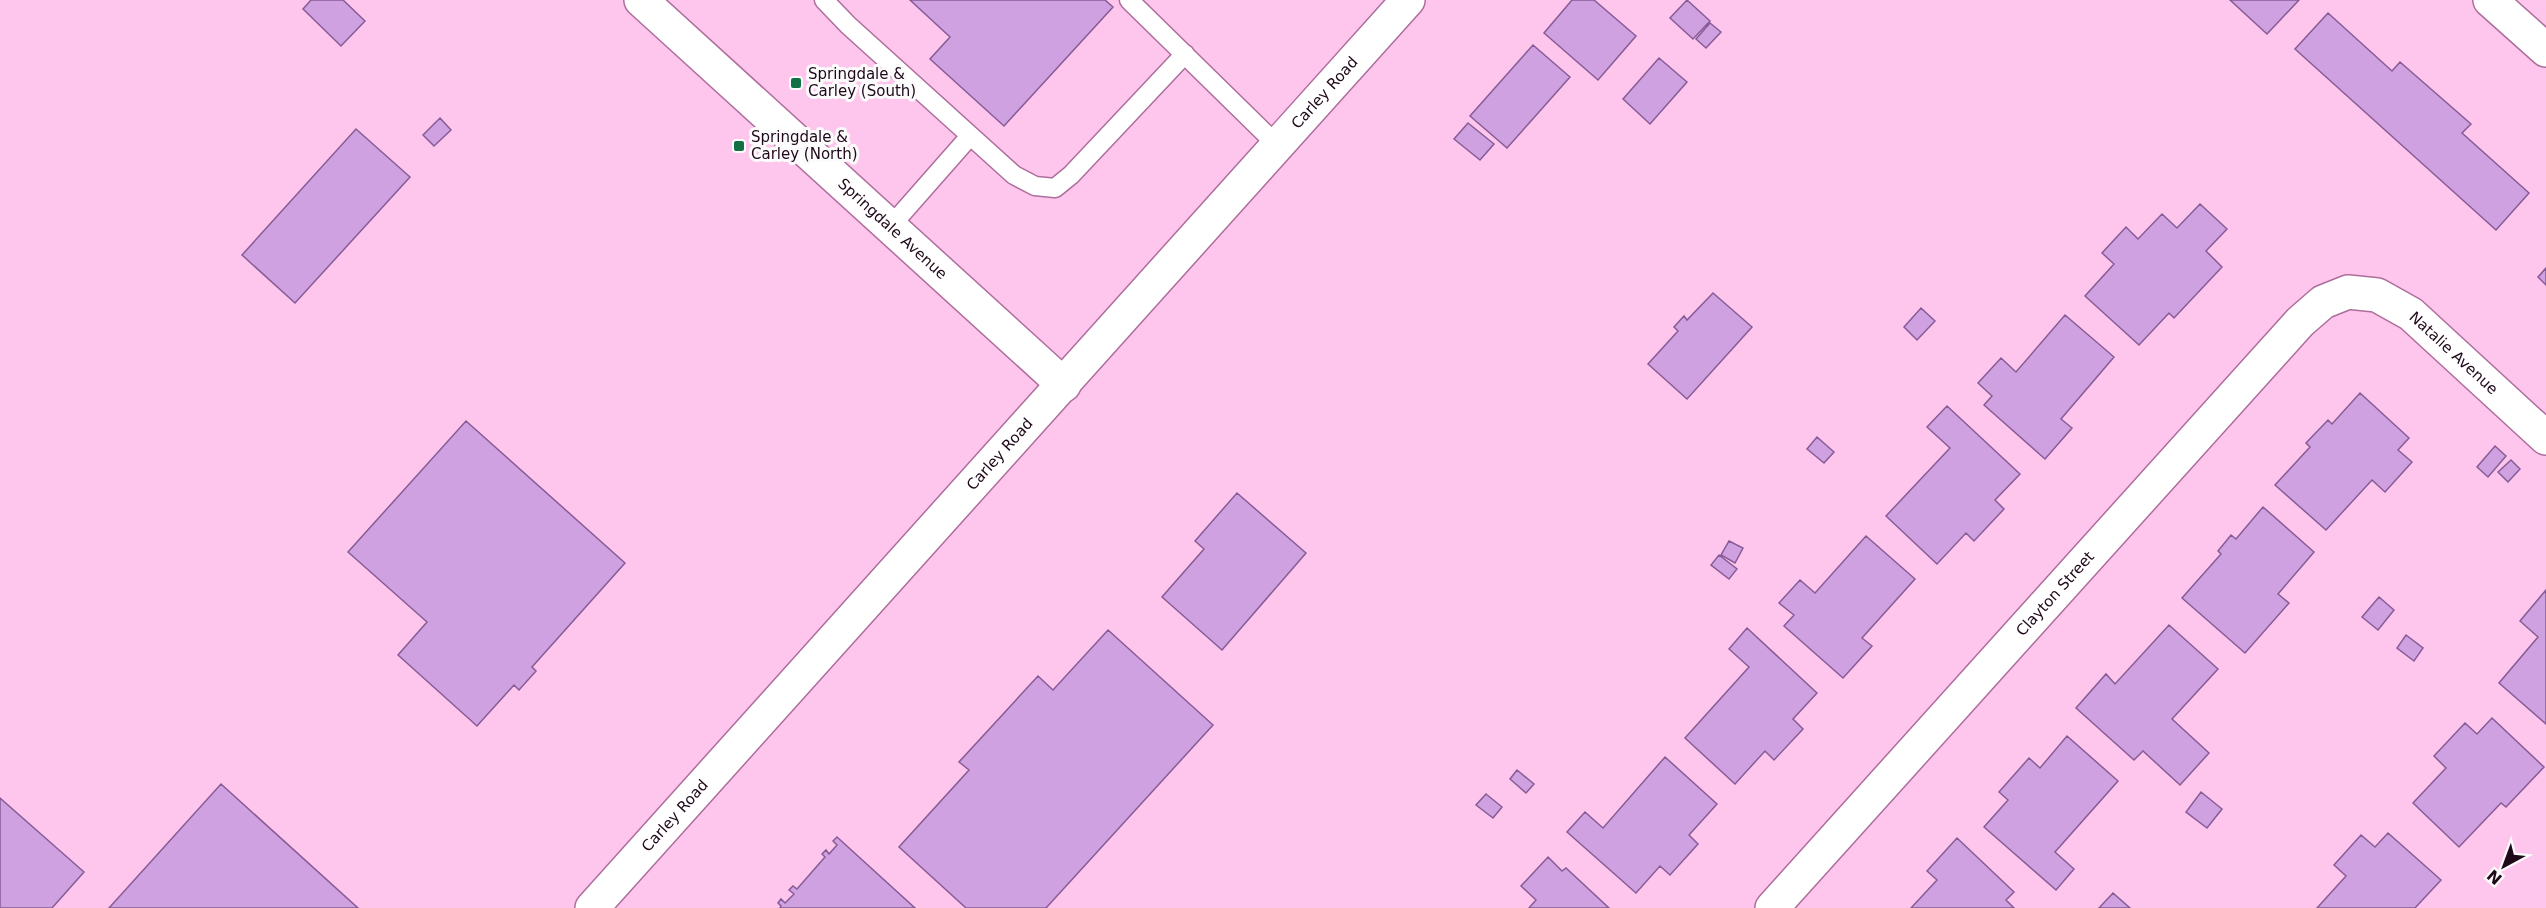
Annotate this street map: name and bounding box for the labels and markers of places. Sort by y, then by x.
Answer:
place label: Springdale & Carley (South) [808,65,916,100]
marker: Springdale & Carley (South) [789,76,803,90]
place label: Springdale & Carley (North) [751,128,858,163]
marker: Springdale & Carley (North) [732,139,746,153]

